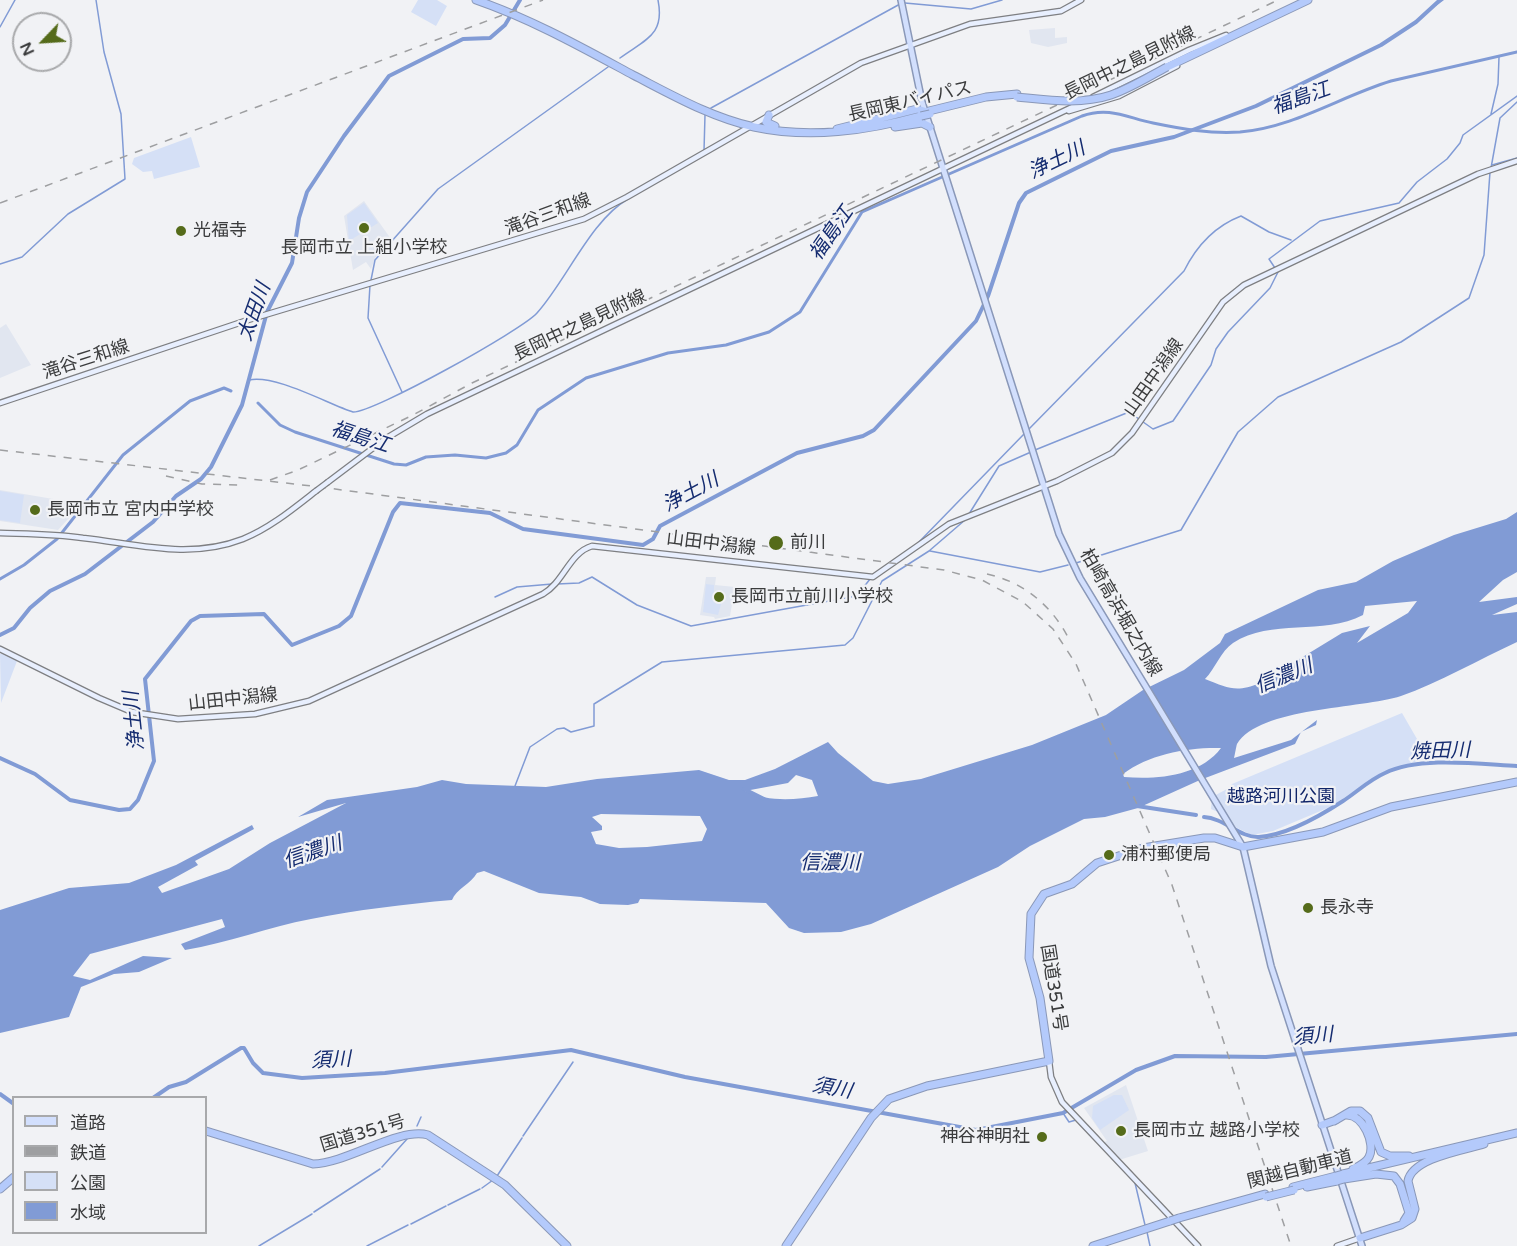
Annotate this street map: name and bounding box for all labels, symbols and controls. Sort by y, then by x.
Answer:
north arrow [12,12,72,72]
street label: 長岡中之島見附線 [1061,23,1199,105]
text: N [16,39,39,59]
street label: 長岡東バイパス [846,77,974,127]
water label: 福島江 [1269,78,1333,120]
water label: 浄土川 [1025,137,1089,185]
street label: 滝谷三和線 [502,189,594,241]
water label: 福島江 [805,203,859,265]
place label: 光福寺 [193,220,247,242]
marker: 長岡市立 上組小学校 [357,221,371,235]
marker: 光福寺 [174,224,188,238]
place label: 長岡市立 上組小学校 [281,237,447,259]
water label: 太田川 [233,280,277,344]
street label: 長岡中之島見附線 [510,286,650,366]
street label: 山田中潟線 [1119,335,1189,421]
street label: 滝谷三和線 [40,336,132,384]
water label: 福島江 [328,417,392,459]
water label: 浄土川 [659,468,723,518]
place label: 長岡市立 宮内中学校 [47,499,214,521]
marker: 長岡市立 宮内中学校 [28,503,42,517]
street label: 山田中潟線 [665,528,757,560]
place label: 前川 [790,532,826,554]
marker: 前川 [767,534,785,552]
street label: 柏崎高浜堀之内線 [1075,545,1165,681]
place label: 長岡市立前川小学校 [731,586,893,608]
marker: 長岡市立前川小学校 [712,590,726,604]
water label: 信濃川 [1252,655,1316,699]
street label: 山田中潟線 [187,685,279,715]
water label: 浄土川 [120,690,150,752]
water label: 焼田川 [1410,739,1470,765]
park label: 越路河川公園 [1227,786,1335,808]
water label: 信濃川 [281,832,345,874]
place label: 浦村郵便局 [1121,844,1211,866]
marker: 浦村郵便局 [1102,848,1116,862]
water label: 信濃川 [800,852,860,876]
place label: 長永寺 [1320,897,1374,919]
marker: 長永寺 [1301,901,1315,915]
street label: 国道351号 [1035,943,1071,1033]
water label: 須川 [1292,1023,1334,1051]
water label: 須川 [310,1048,352,1074]
water label: 須川 [810,1074,854,1104]
legend [12,1096,207,1234]
street label: 国道351号 [318,1111,408,1157]
text: 道路 [70,1112,106,1134]
place label: 長岡市立 越路小学校 [1133,1120,1300,1142]
marker: 長岡市立 越路小学校 [1114,1124,1128,1138]
place label: 神谷神明社 [940,1126,1030,1148]
marker: 神谷神明社 [1035,1130,1049,1144]
text: 鉄道 [70,1142,106,1164]
street label: 関越自動車道 [1245,1146,1355,1194]
text: 公園 [70,1172,106,1194]
text: 水域 [70,1202,106,1224]

